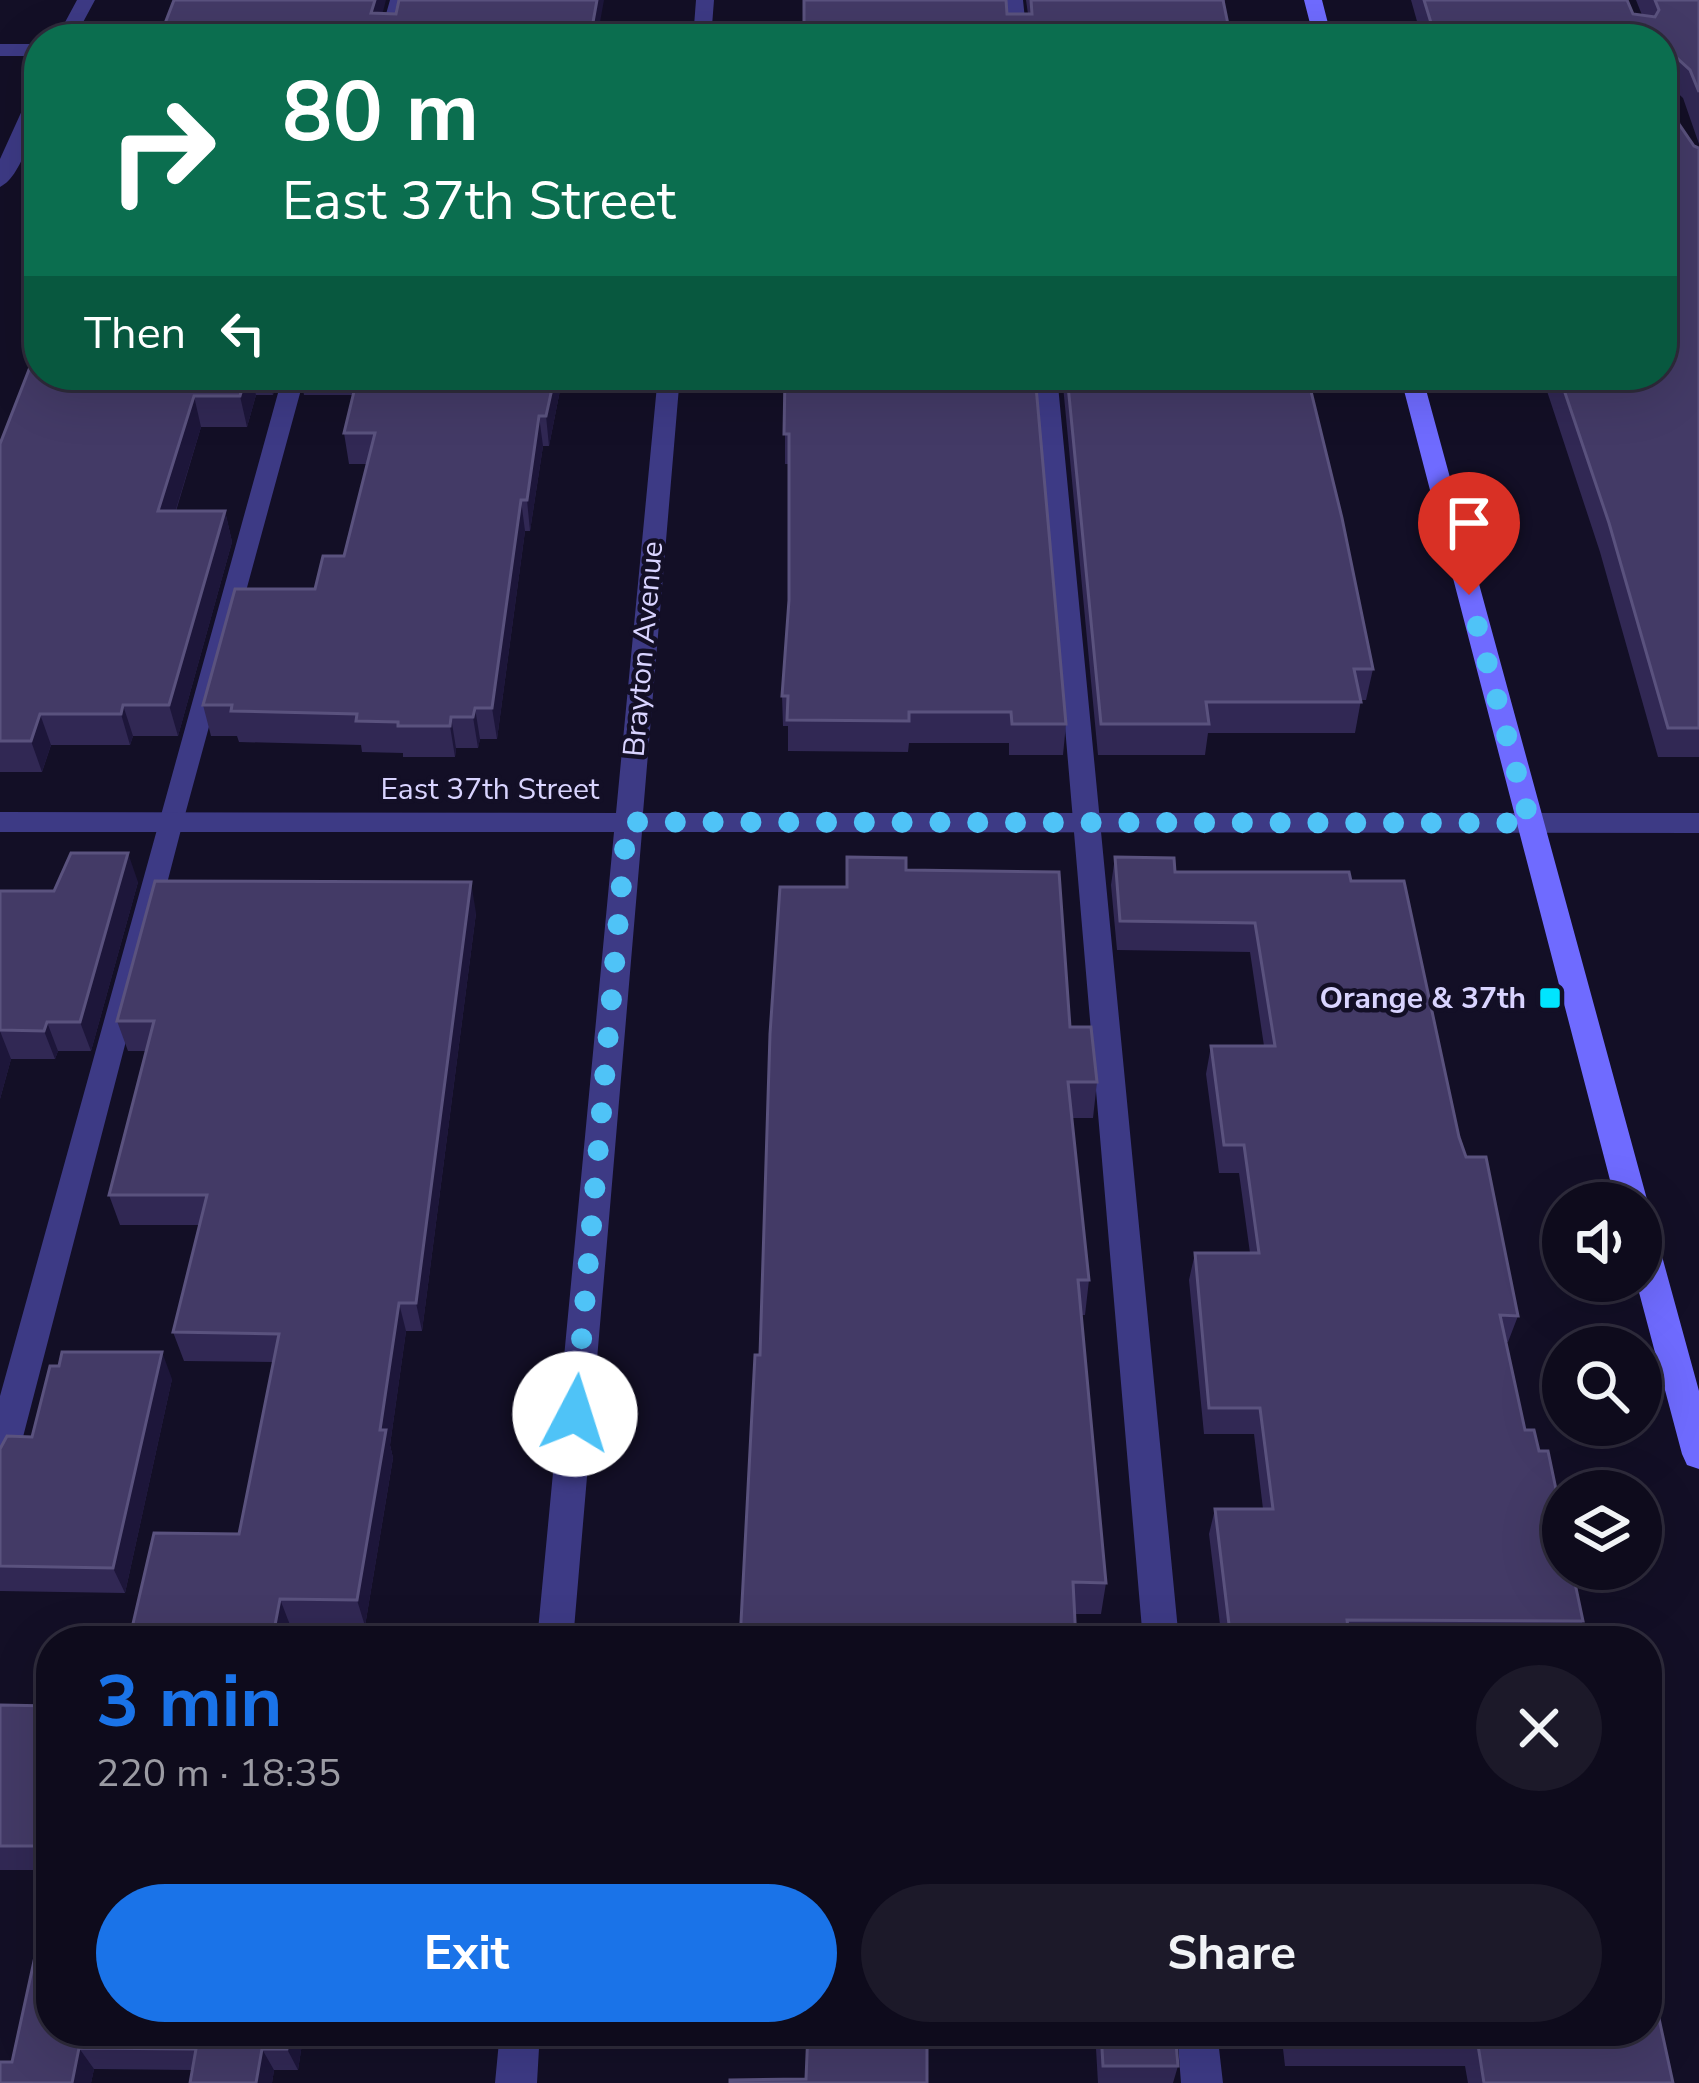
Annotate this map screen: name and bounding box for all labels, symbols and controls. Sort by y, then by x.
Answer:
text: 80 m [282,55,479,170]
icon: right [84,72,240,228]
text: East 37th Street [282,164,676,238]
icon: left [210,300,276,366]
text: Then [84,303,186,364]
pin [1418,472,1520,595]
icon: arrive [1436,490,1502,556]
street label: Brayton Avenue [614,540,673,759]
street label: East 37th Street [381,769,600,810]
place label: Orange & 37th [1319,978,1526,1019]
marker: Orange & 37th [1537,985,1563,1011]
map controls [1542,1182,1662,1590]
button: sound [1542,1182,1662,1302]
button: search [1542,1326,1662,1446]
position arrow [512,1351,638,1477]
button: layers [1542,1470,1662,1590]
text: 3 min [96,1653,282,1751]
button: close [1476,1665,1602,1791]
text: 220 m · 18:35 [96,1747,341,1800]
button: Exit [96,1884,837,2022]
button: Share [861,1884,1602,2022]

